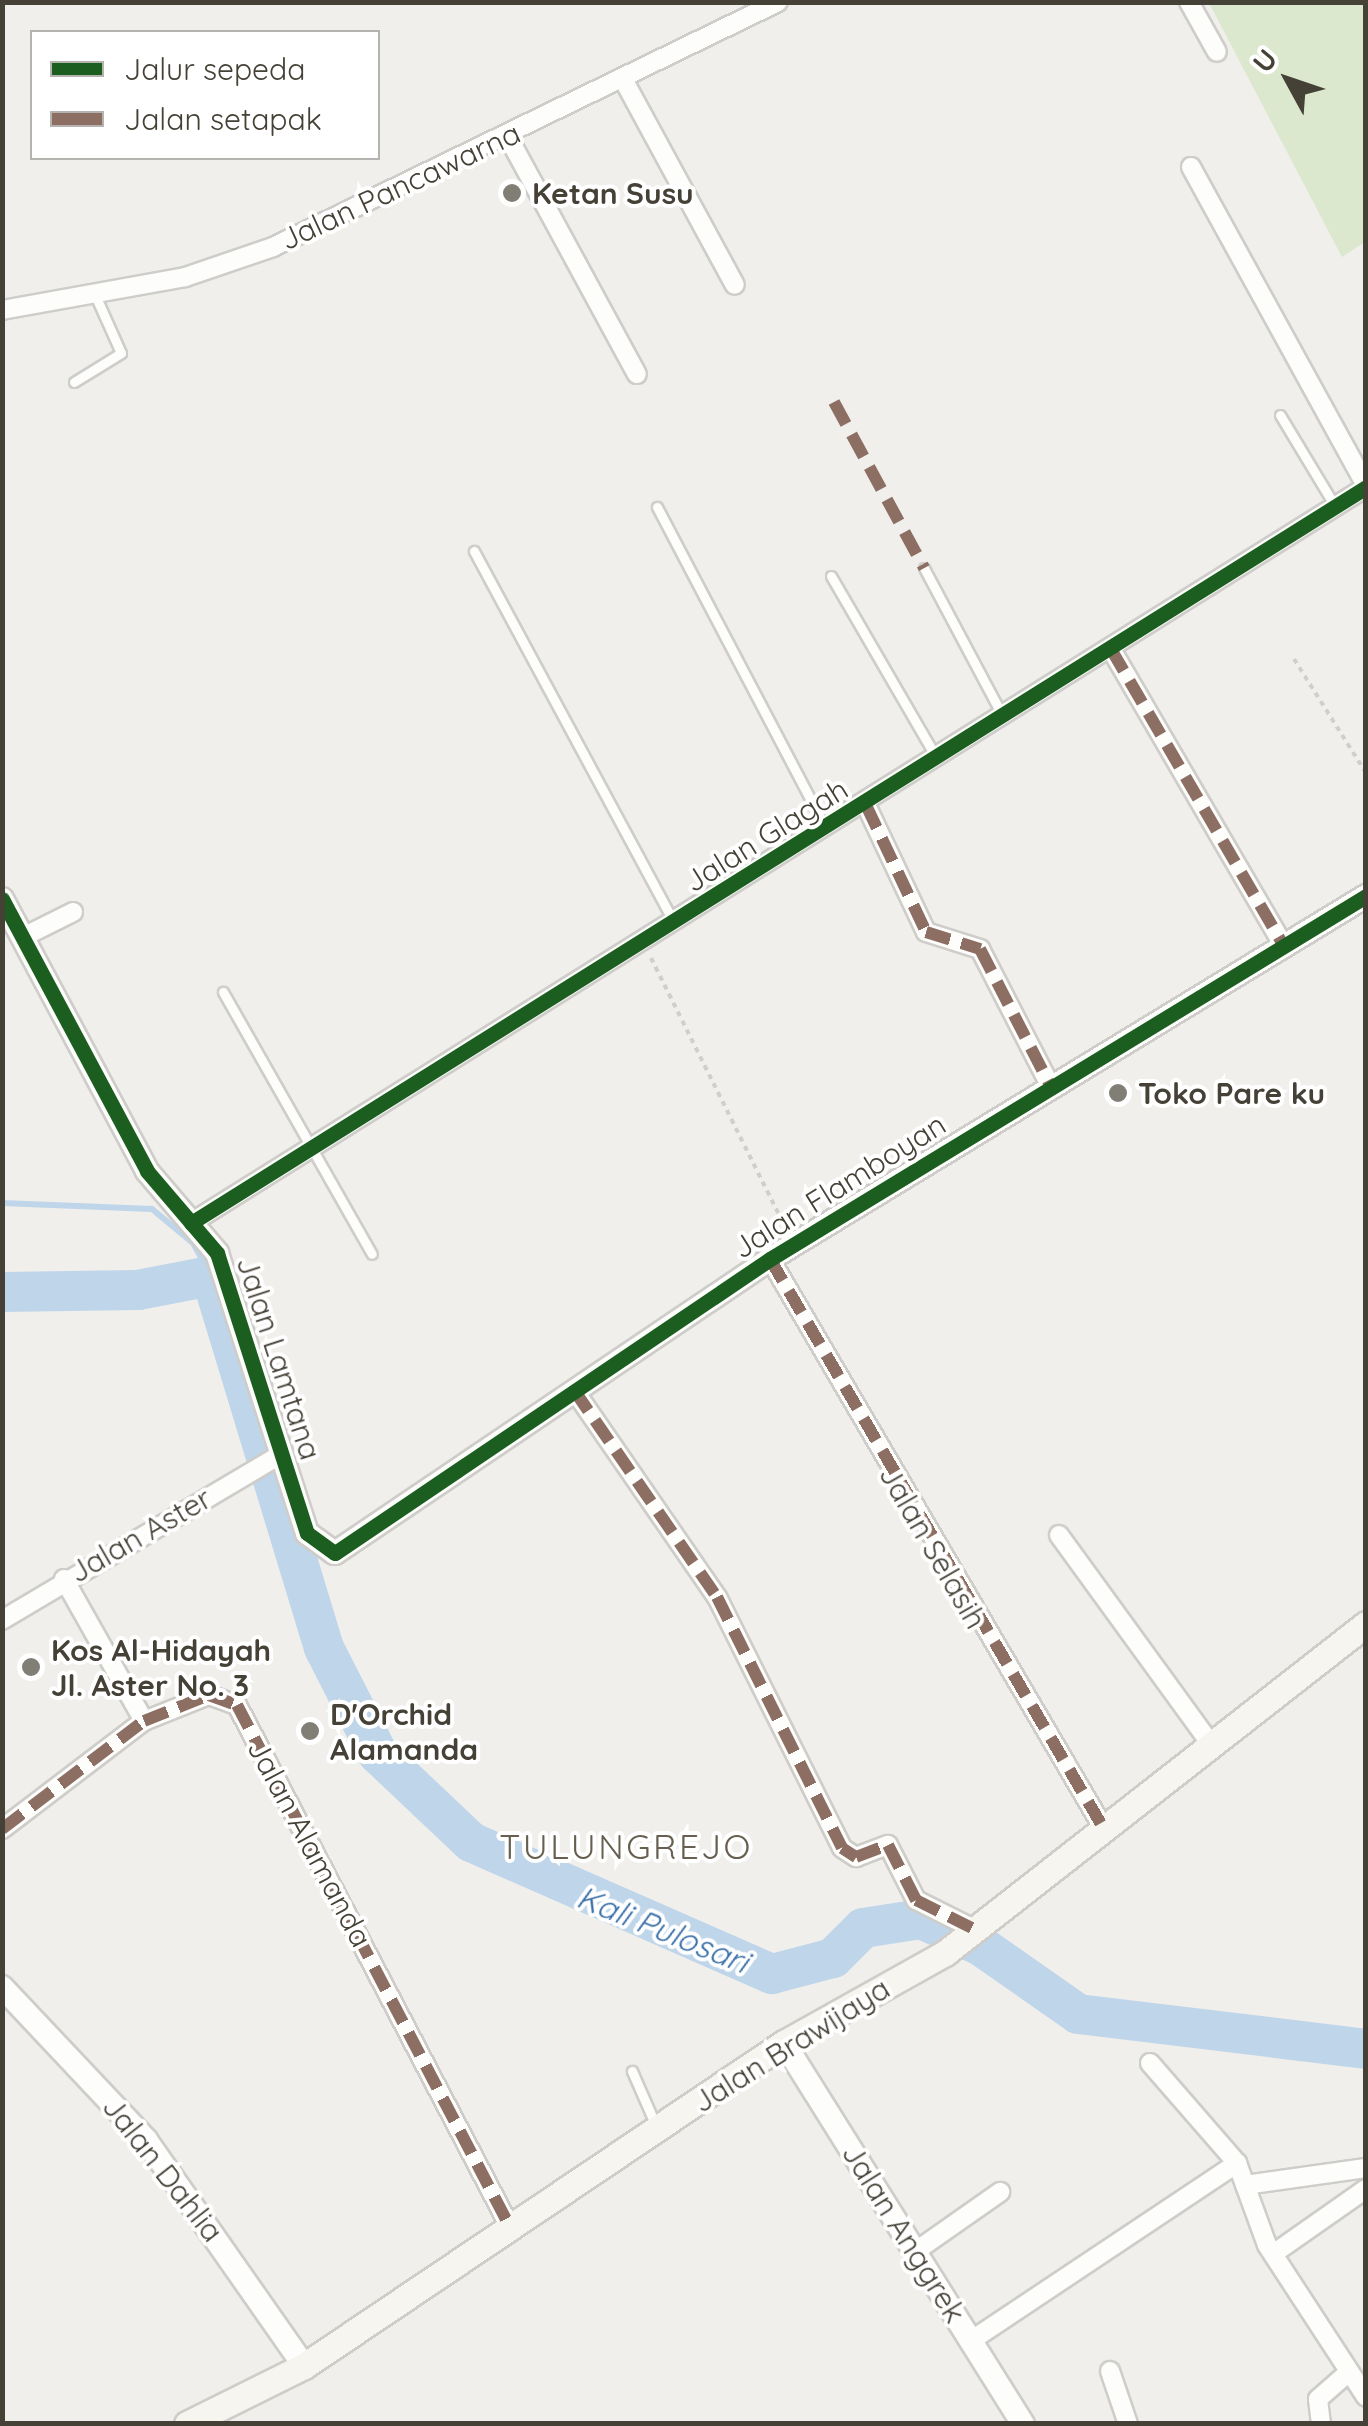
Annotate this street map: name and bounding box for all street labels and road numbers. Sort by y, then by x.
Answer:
street label: Jalan Pancawarna [274,115,526,257]
street label: Jalan Glagah [678,771,854,899]
street label: Jalan Flamboyan [726,1106,952,1266]
street label: Jalan Lamtana [229,1252,329,1464]
street label: Jalan Selasih [872,1459,994,1635]
street label: Jalan Aster [63,1480,217,1590]
street label: Jalan Alamanda [240,1733,380,1953]
street label: Jalan Brawijaya [686,1970,896,2120]
street label: Jalan Dahlia [95,2089,231,2249]
street label: Jalan Anggrek [835,2137,973,2329]

